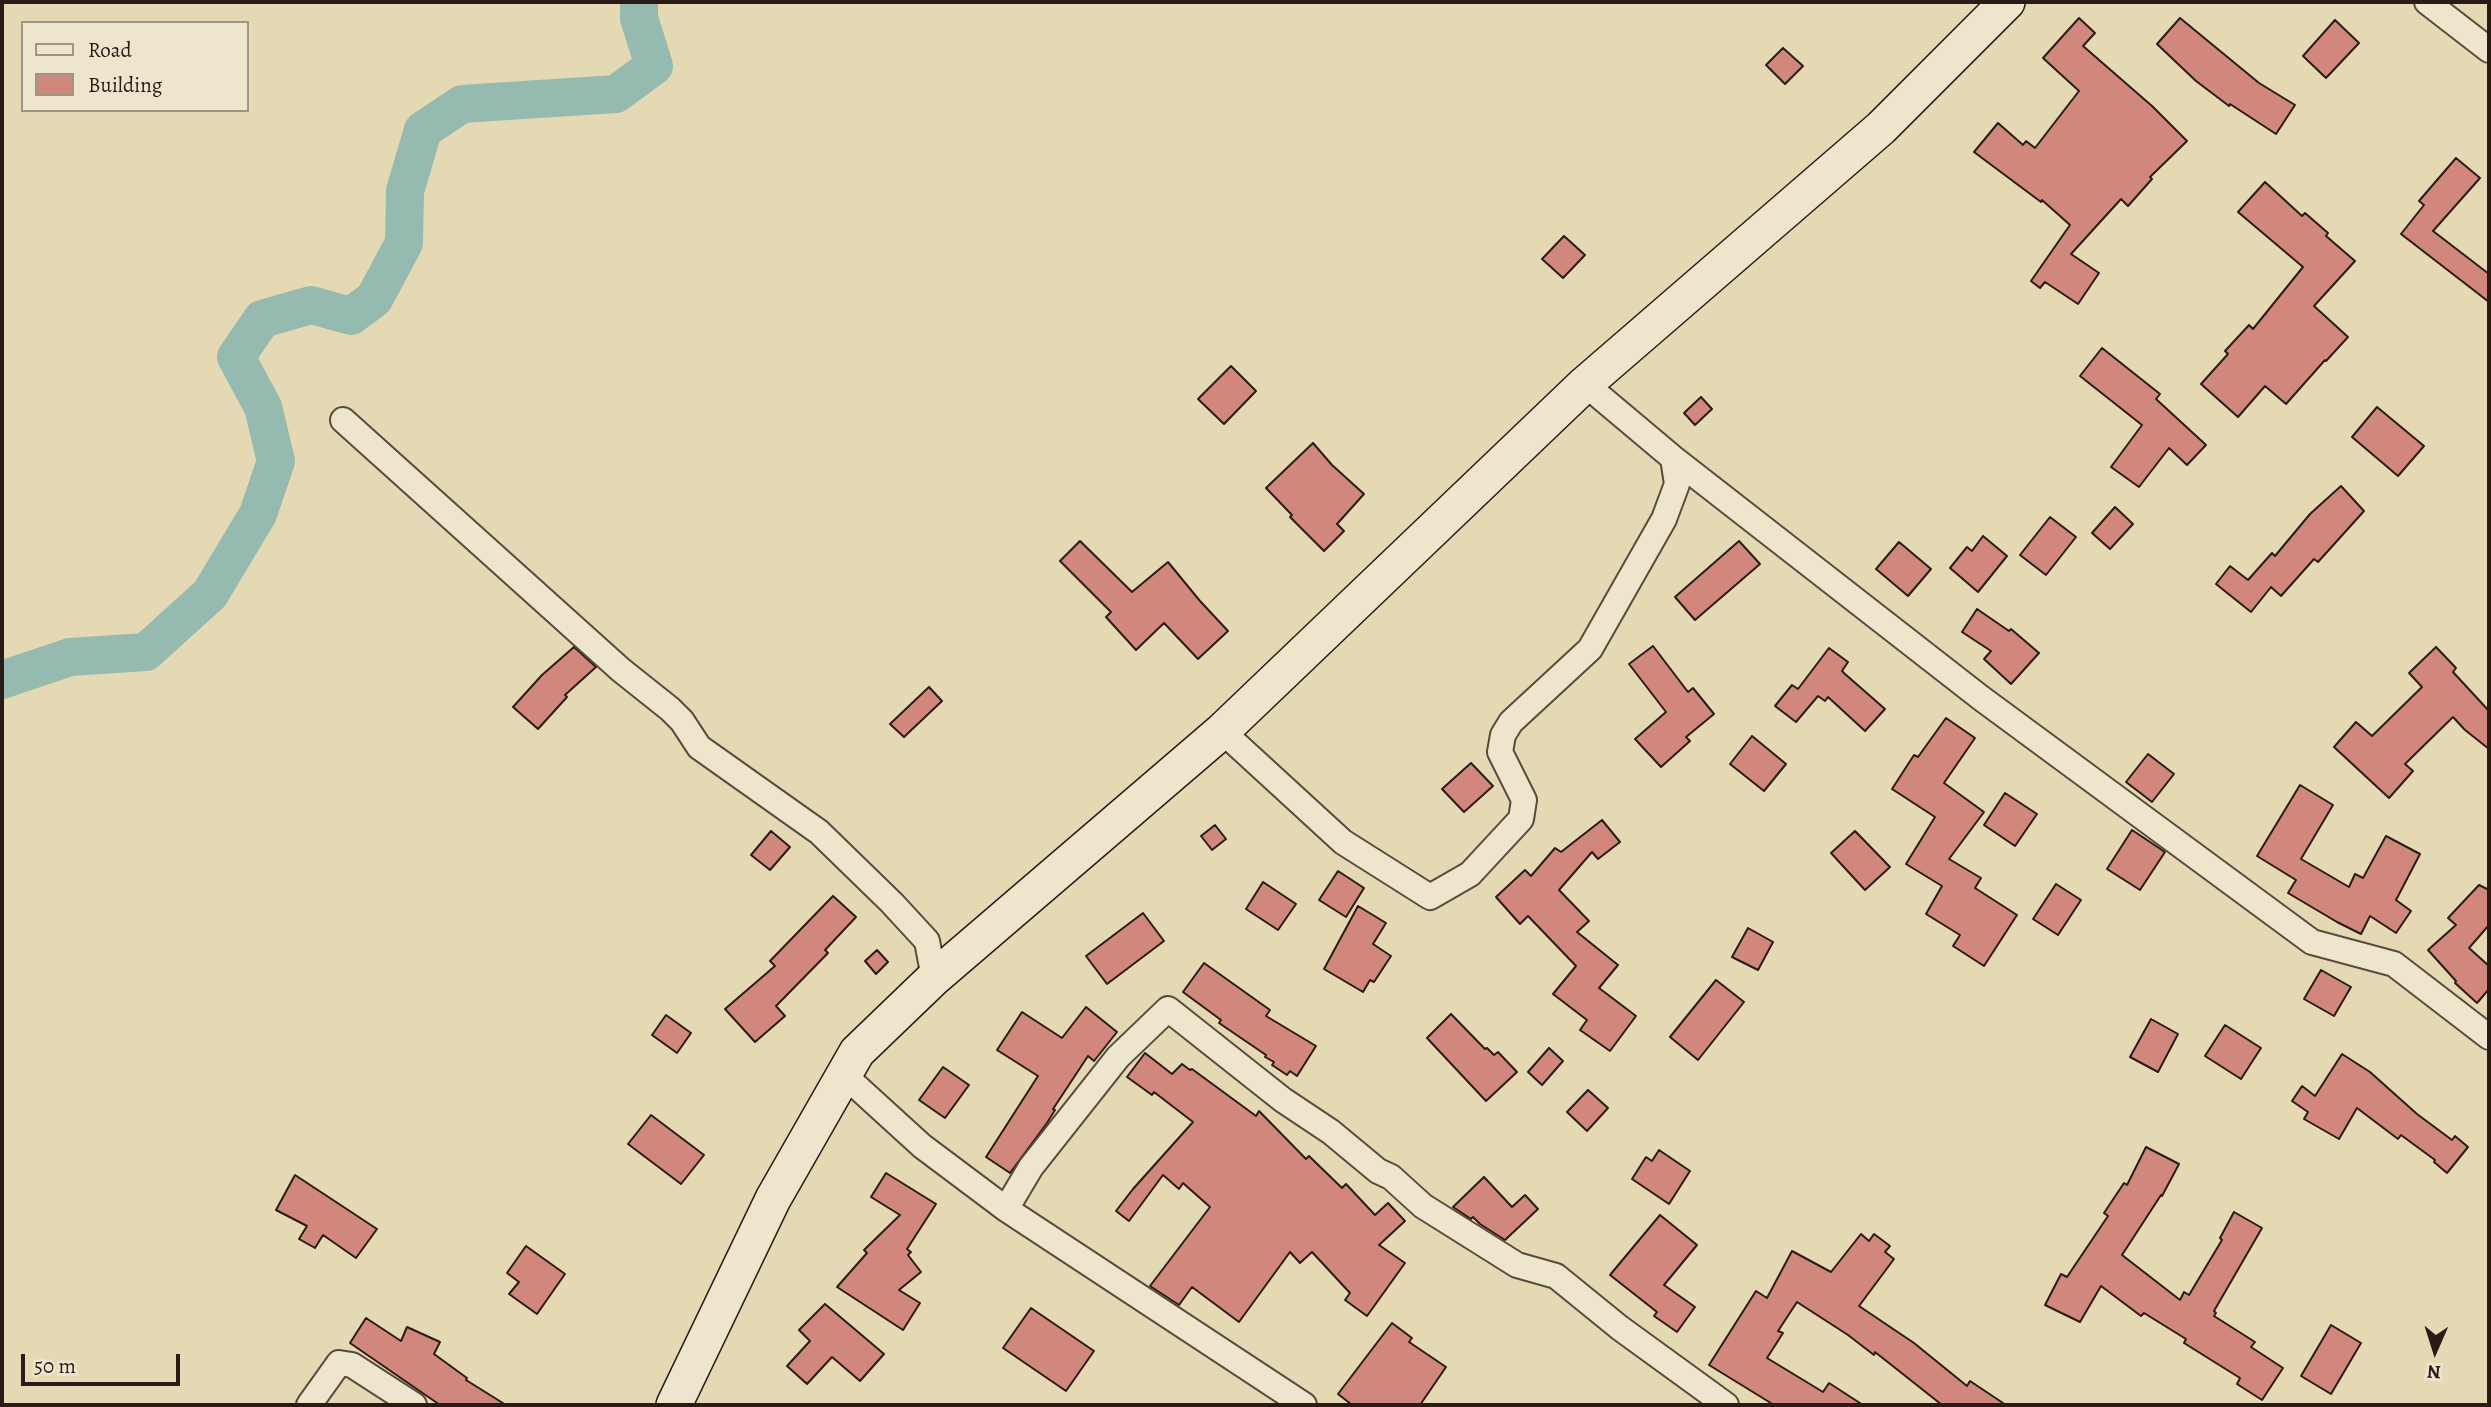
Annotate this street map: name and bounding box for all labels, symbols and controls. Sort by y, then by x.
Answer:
legend [21,21,248,112]
text: Road [88,36,132,64]
text: Building [88,71,162,99]
north arrow [2400,1316,2470,1386]
scale bar [24,1340,184,1384]
text: 50 m [34,1352,76,1380]
text: N [2426,1359,2441,1385]

